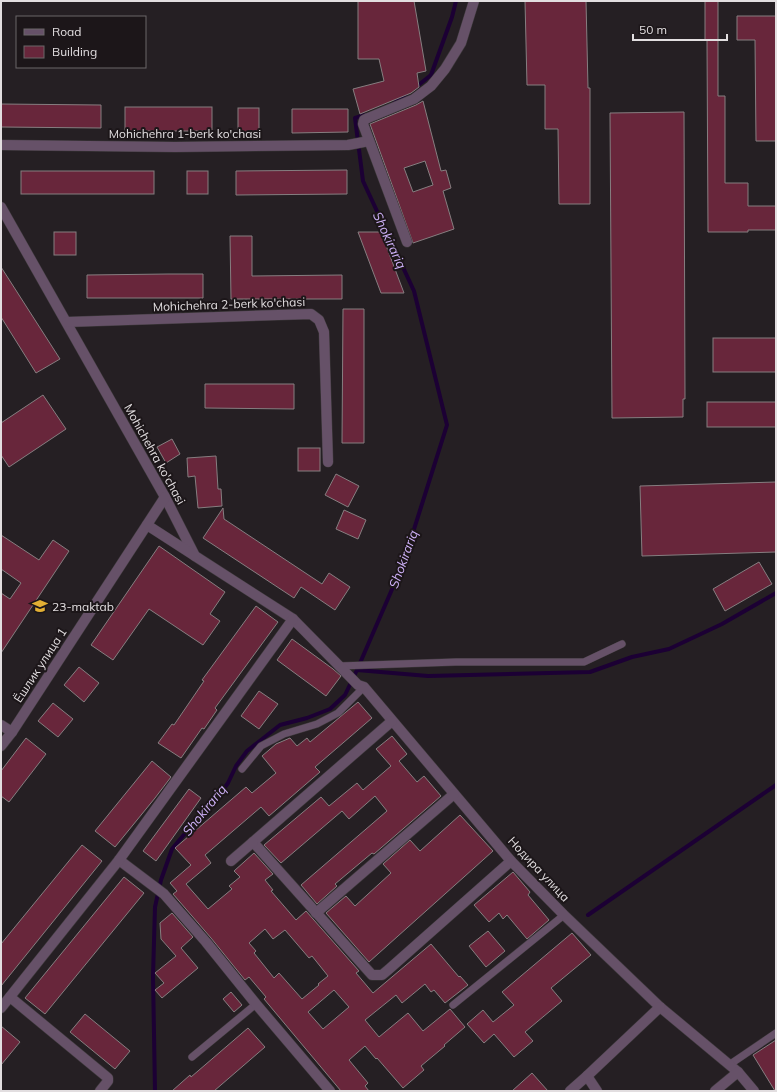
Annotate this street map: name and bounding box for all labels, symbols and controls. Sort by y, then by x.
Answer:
legend [16,16,146,68]
scale bar [633,16,727,42]
text: 50 m [639,22,667,37]
text: Road [52,24,81,39]
text: Building [52,44,97,59]
street label: Mohichehra 1-berk ko'chasi [109,126,261,141]
water label: Shokirariq [370,209,410,271]
street label: Mohichehra 2-berk ko'chasi [153,294,306,314]
street label: Mohichehra ko'chasi [121,401,189,507]
water label: Shokirariq [385,527,421,590]
school or university icon: 23-maktab [31,597,49,615]
place label: 23-maktab [52,599,114,614]
street label: Ёшлик улица 1 [10,625,70,705]
water label: Shokirariq [179,781,230,839]
street label: Нодира улица [505,833,573,905]

